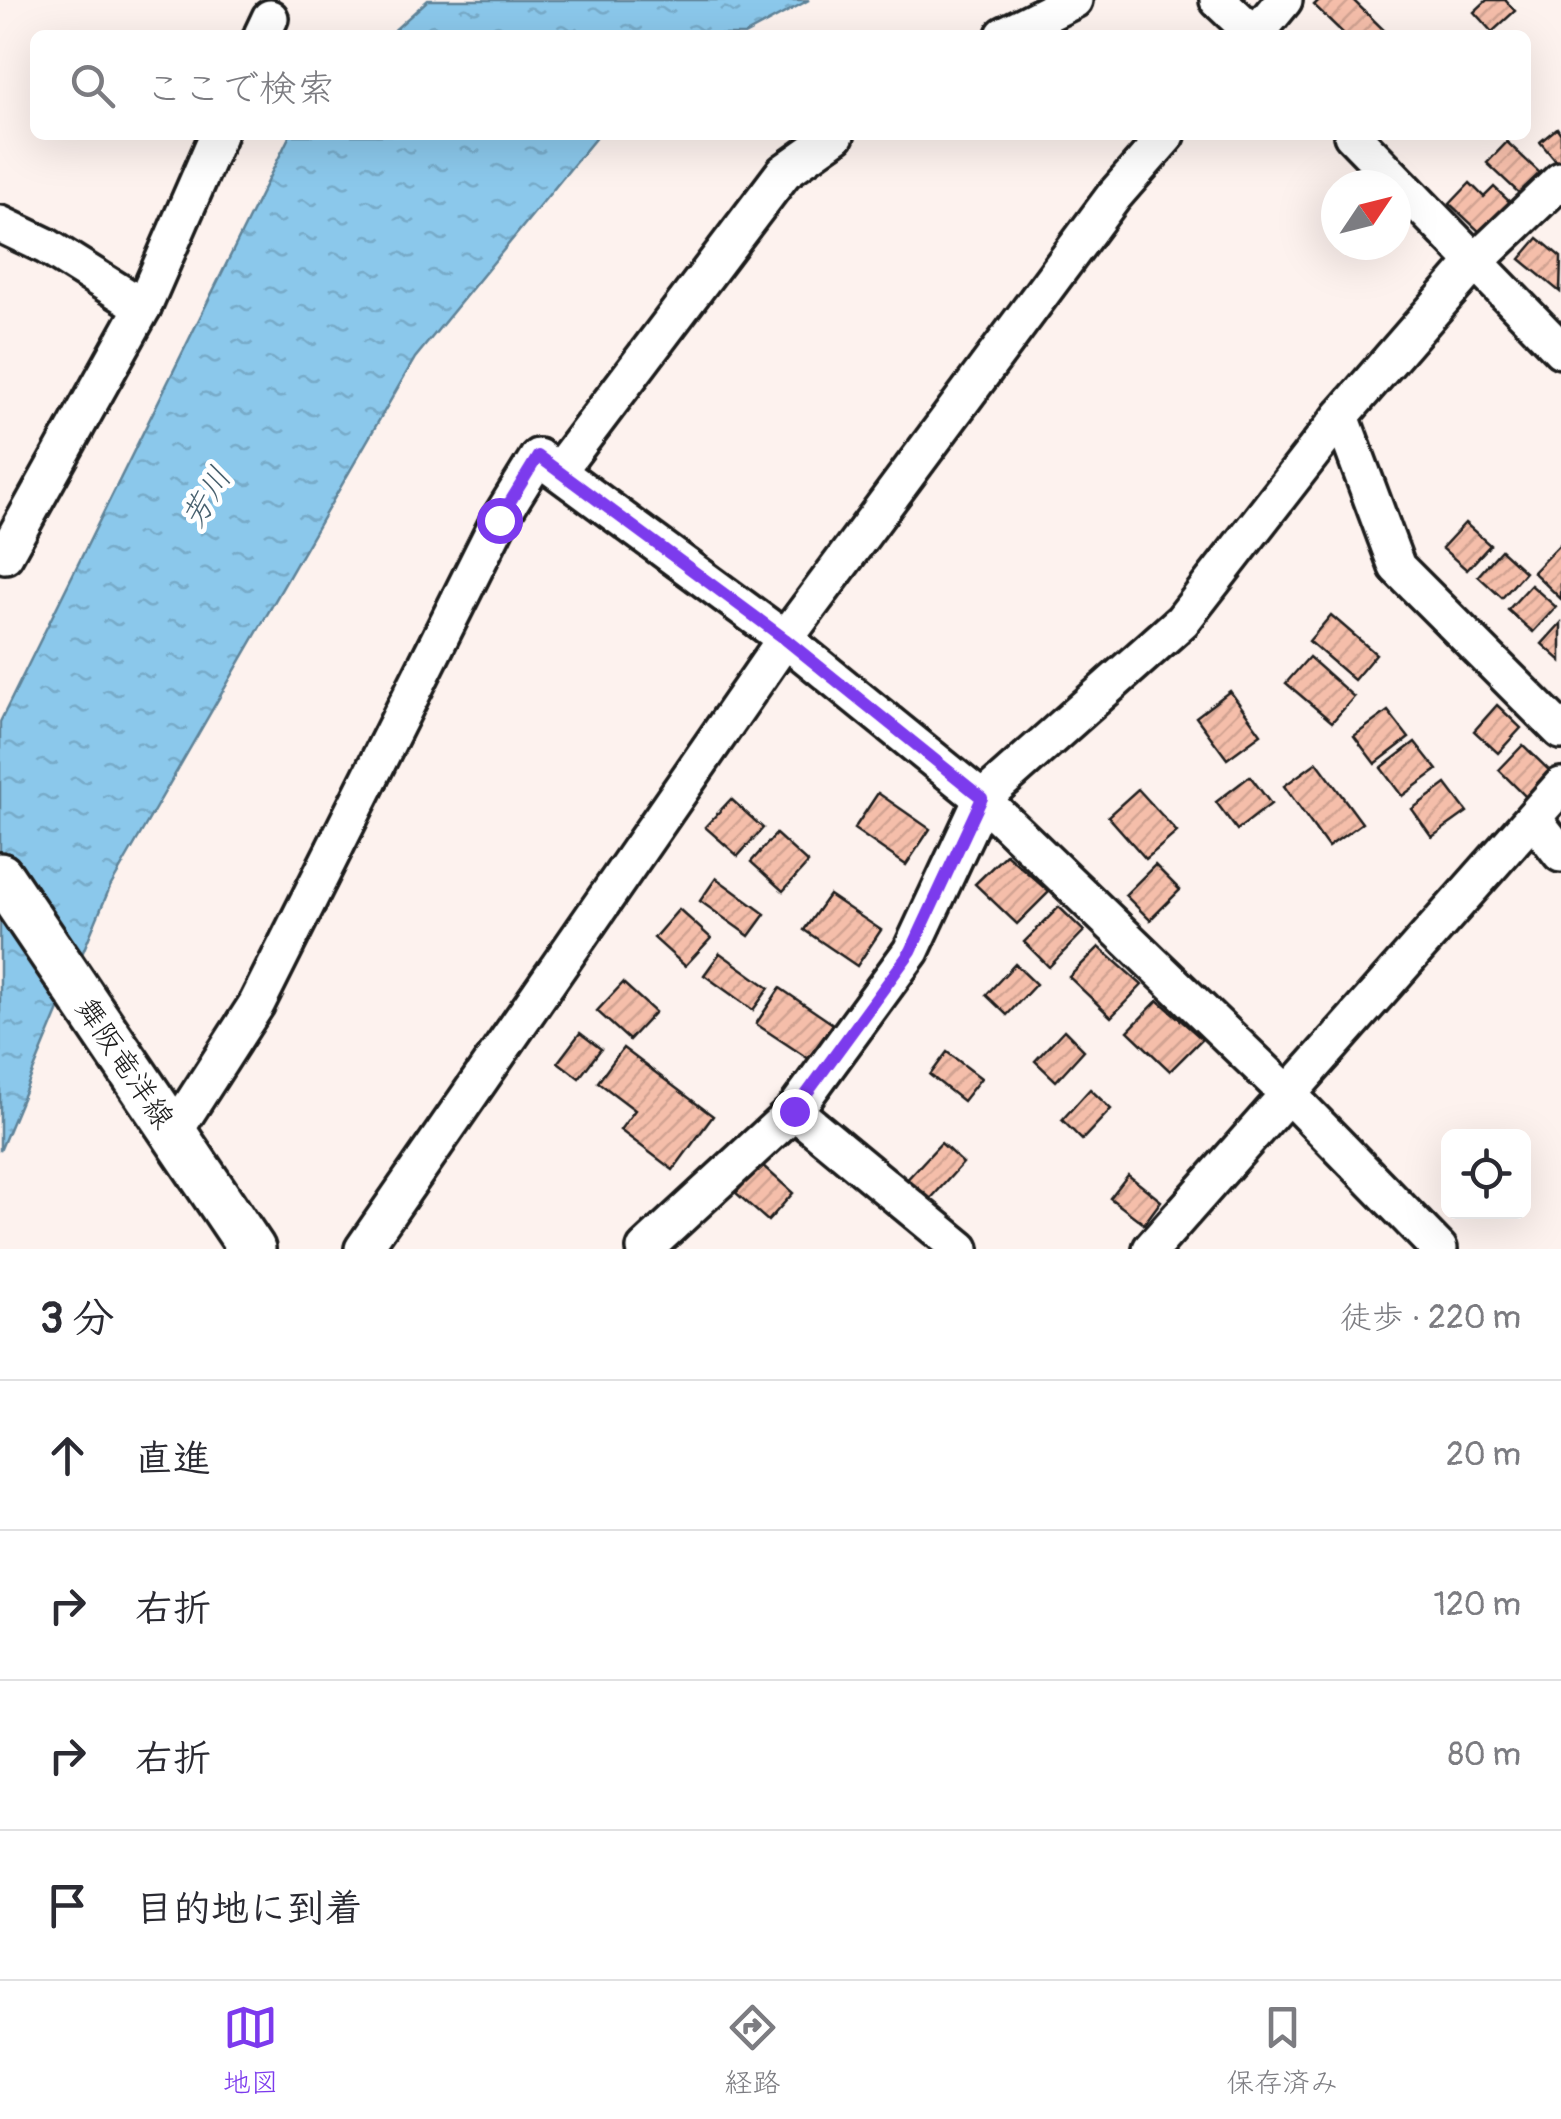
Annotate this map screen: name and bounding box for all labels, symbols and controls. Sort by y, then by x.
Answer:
search box [30,30,1531,140]
icon: search [65,58,120,113]
text: ここで検索 [145,65,335,113]
north arrow [1321,170,1411,260]
water label: 芳川 [173,460,240,535]
route start [477,498,523,544]
street label: 舞阪竜洋線 [67,991,182,1136]
route end [772,1089,818,1135]
map controls [1441,1129,1531,1219]
button: locate [1441,1129,1531,1219]
text: 3 分 [40,1293,115,1345]
text: 徒歩 · 220 m [1340,1298,1521,1338]
icon: ahead [40,1428,95,1483]
text: 直進 [135,1435,211,1483]
text: 20 m [1446,1435,1521,1475]
icon: right [40,1578,95,1633]
text: 右折 [135,1585,211,1633]
text: 120 m [1433,1585,1521,1625]
icon: right [40,1728,95,1783]
text: 右折 [135,1735,211,1783]
text: 80 m [1448,1735,1521,1775]
icon: arrive [40,1878,95,1933]
text: 目的地に到着 [135,1885,363,1933]
tab: 地図 [223,2000,279,2101]
tab: 経路 [724,2000,780,2101]
tab: 保存済み [1226,2000,1338,2101]

